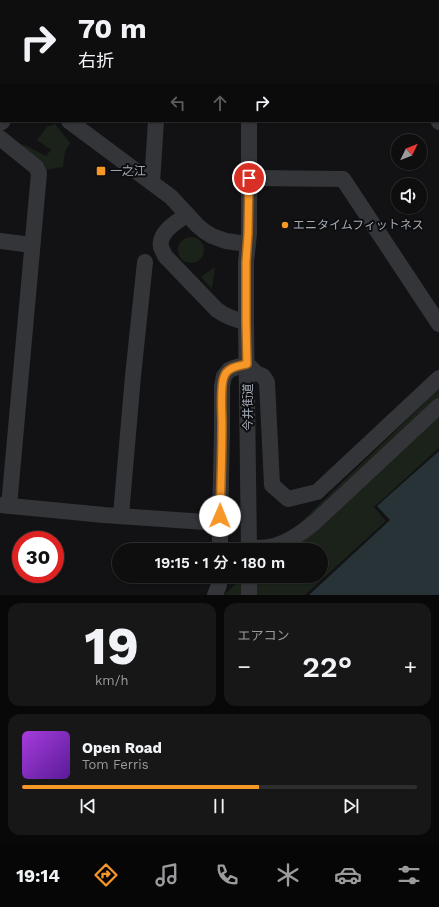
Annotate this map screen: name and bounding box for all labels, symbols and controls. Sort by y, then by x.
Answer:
text: 70 m [78,12,147,45]
icon: right [12,16,64,68]
text: 右折 [78,50,114,71]
icon: left [167,92,189,114]
icon: ahead [209,92,231,114]
icon: right [251,92,273,114]
north arrow [391,134,427,170]
map controls [391,134,427,214]
pin [232,161,266,195]
place label: 一之江 [110,164,146,178]
marker: 一之江 [95,165,107,177]
icon: arrive [238,167,260,189]
button: sound [391,178,427,214]
place label: エニタイムフィットネス [293,218,424,232]
marker: エニタイムフィットネス [280,220,290,230]
street label: 今井街道 [241,383,255,431]
position arrow [199,495,241,537]
speed limit sign: 30 [12,531,64,583]
text: 19:15 · 1 分 · 180 m [155,554,285,572]
text: 19 [85,616,139,677]
text: エアコン [238,628,290,643]
text: 22° [302,649,352,684]
text: − [238,654,251,679]
text: + [404,654,417,679]
text: km/h [95,673,129,688]
text: Open Road [82,739,162,757]
text: Tom Ferris [82,757,149,772]
icon: previous [77,795,99,817]
icon: pause [208,795,230,817]
icon: next [340,795,362,817]
icon: directions [92,861,120,889]
icon: music [153,861,181,889]
icon: phone [213,861,241,889]
icon: climate [274,861,302,889]
icon: car [334,861,362,889]
icon: filters [395,861,423,889]
text: 19:14 [16,865,60,886]

